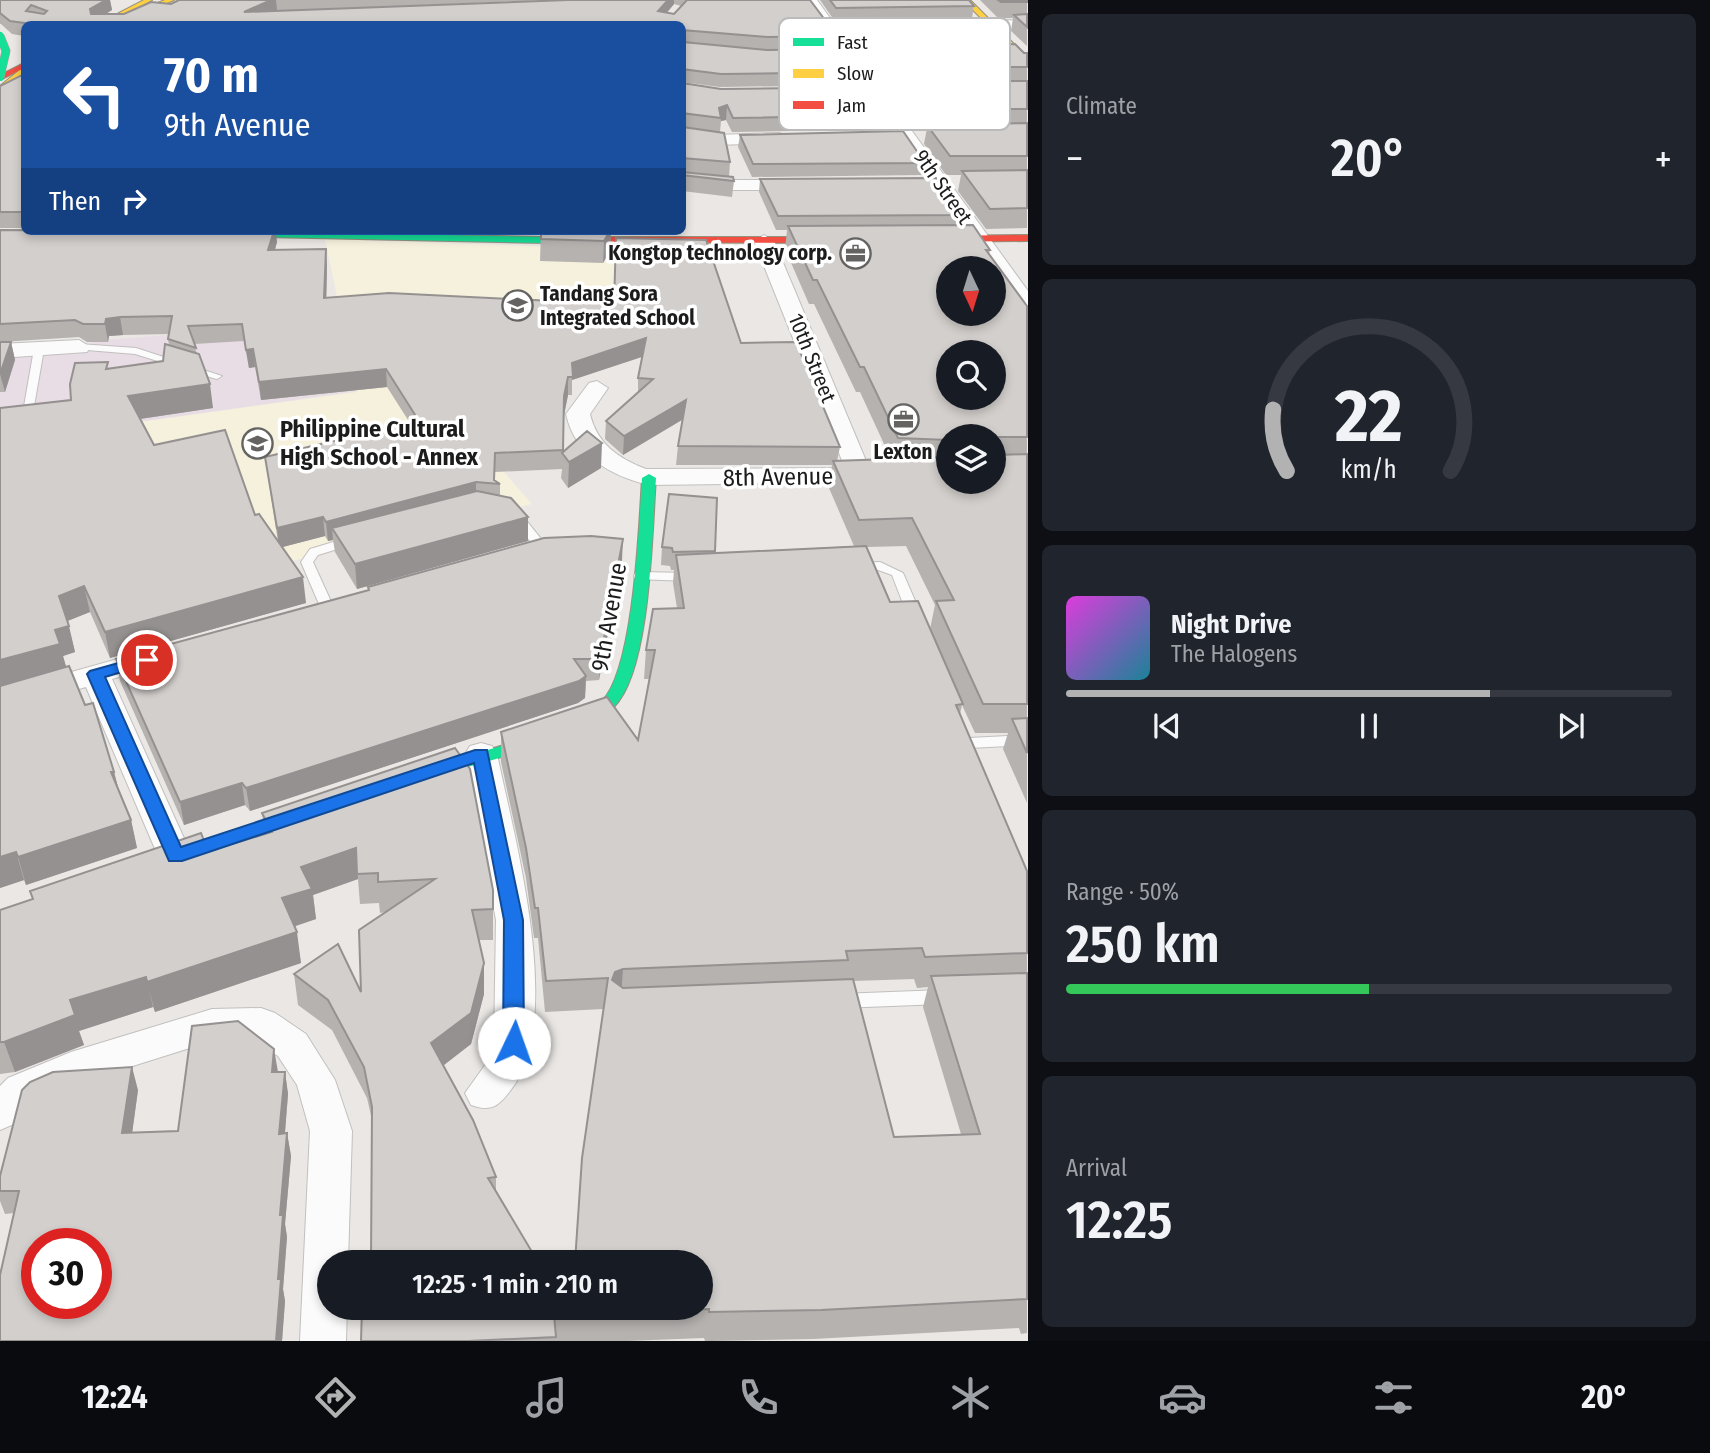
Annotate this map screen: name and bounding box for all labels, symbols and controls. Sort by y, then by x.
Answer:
legend [779,18,1010,130]
text: Fast [837,31,868,54]
text: 70 m [164,46,259,105]
icon: left [49,49,140,140]
text: Slow [837,62,874,85]
text: Climate [1066,92,1137,120]
text: Jam [837,94,866,117]
text: 9th Avenue [164,106,311,144]
text: 20° [1331,127,1407,190]
text: − [1066,136,1083,182]
text: + [1655,136,1672,182]
street label: 9th Street [908,145,978,229]
icon: right [115,182,153,220]
text: Then [49,186,101,217]
office icon: Kongtop technology corp. [838,236,872,270]
place label: Kongtop technology corp. [608,240,832,266]
north arrow [936,256,1006,326]
map controls [936,256,1006,494]
place label: Tandang Sora Integrated School [540,281,695,331]
school or university icon: Tandang Sora Integrated School [500,289,534,323]
street label: 10th Street [782,310,842,406]
button: search [936,340,1006,410]
text: 22 [1334,374,1403,461]
office icon: Lexton [886,403,920,437]
place label: Philippine Cultural High School - Annex [280,415,479,471]
button: layers [936,424,1006,494]
school or university icon: Philippine Cultural High School - Annex [240,426,274,460]
place label: Lexton [874,439,932,465]
text: km/h [1341,455,1397,485]
street label: 8th Avenue [723,462,833,492]
street label: 9th Avenue [586,560,632,674]
text: Night Drive [1171,609,1291,640]
pin [117,630,177,690]
text: The Halogens [1171,640,1297,668]
icon: arrive [128,641,166,679]
icon: previous [1148,707,1186,745]
icon: pause [1350,707,1388,745]
icon: next [1552,707,1590,745]
text: Range · 50% [1066,878,1179,906]
text: 250 km [1066,913,1220,976]
position arrow [477,1006,551,1080]
text: Arrival [1066,1154,1127,1182]
text: 12:25 [1066,1189,1172,1252]
speed limit sign: 30 [21,1228,112,1319]
text: 12:25 · 1 min · 210 m [412,1269,618,1300]
icon: directions [311,1373,360,1422]
icon: music [522,1373,571,1422]
icon: phone [734,1373,783,1422]
icon: climate [946,1373,995,1422]
icon: car [1158,1373,1207,1422]
icon: filters [1369,1373,1418,1422]
text: 12:24 [81,1378,148,1416]
text: 20° [1581,1378,1629,1416]

